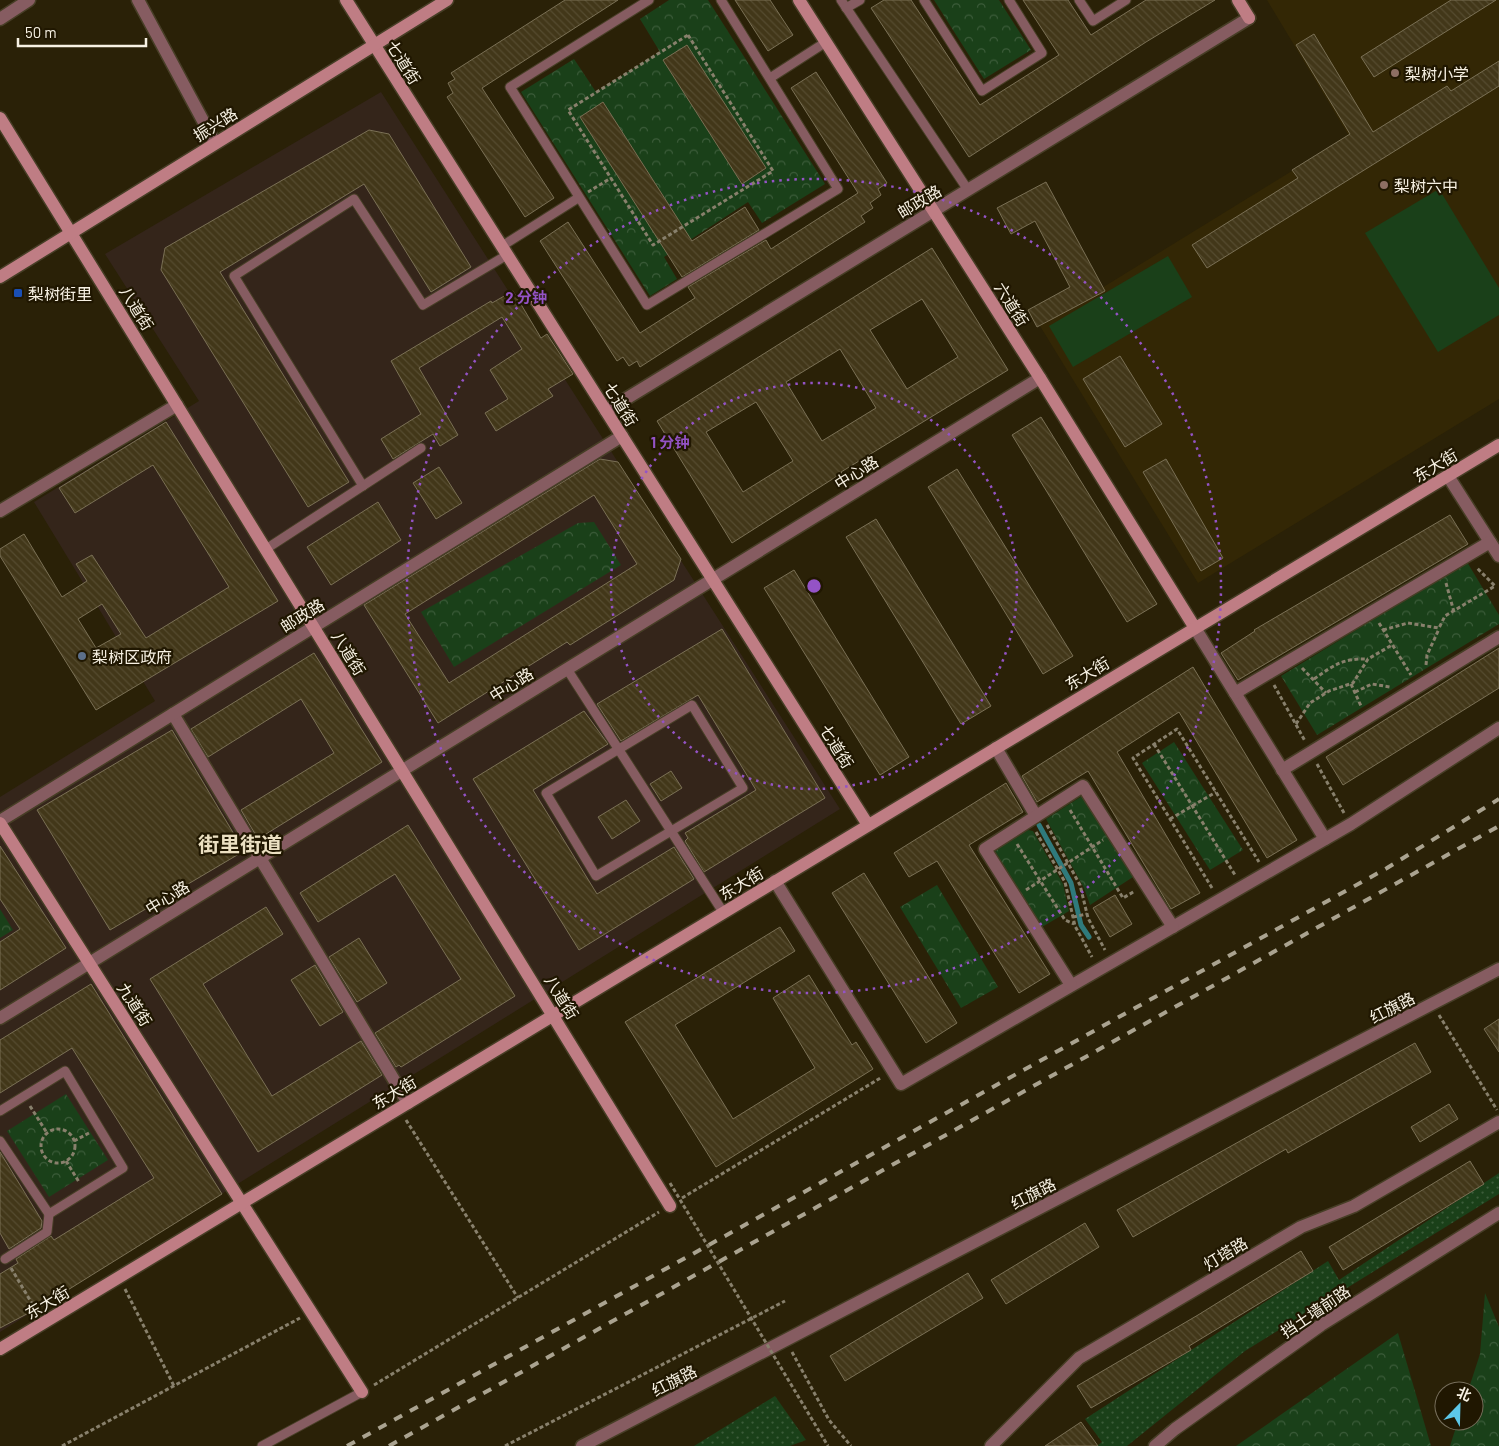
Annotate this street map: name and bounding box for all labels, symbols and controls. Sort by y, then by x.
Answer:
scale bar [18,15,145,47]
text: 50 m [25,23,57,41]
street label: 七道街 [383,37,425,87]
place label: 梨树小学 [1405,64,1469,83]
marker: 梨树小学 [1389,67,1401,79]
street label: 振兴路 [190,103,240,145]
place label: 梨树六中 [1394,176,1458,195]
marker: 梨树六中 [1378,179,1390,191]
street label: 邮政路 [894,180,944,222]
street label: 六道街 [991,279,1033,329]
street label: 八道街 [116,283,158,333]
place label: 梨树街里 [28,284,92,303]
marker: 梨树街里 [12,287,24,299]
text: 2 分钟 [505,288,547,306]
street label: 七道街 [600,379,642,429]
text: 1 分钟 [651,433,689,451]
street label: 东大街 [1410,444,1460,486]
street label: 中心路 [831,451,881,493]
centre of rings [805,577,823,595]
street label: 邮政路 [277,594,327,636]
street label: 八道街 [328,628,370,678]
place label: 梨树区政府 [92,647,172,666]
marker: 梨树区政府 [76,650,88,662]
street label: 东大街 [1062,652,1112,694]
street label: 中心路 [486,663,536,705]
street label: 七道街 [816,721,858,771]
district label: 街里街道 [198,831,282,856]
street label: 东大街 [716,862,766,904]
street label: 中心路 [142,876,192,918]
street label: 八道街 [541,972,583,1022]
street label: 九道街 [114,979,156,1029]
street label: 红旗路 [1366,988,1418,1026]
street label: 东大街 [369,1071,419,1113]
street label: 红旗路 [1007,1174,1059,1212]
street label: 灯塔路 [1200,1232,1250,1274]
street label: 东大街 [22,1281,72,1323]
street label: 挡土墙前路 [1277,1281,1353,1341]
street label: 红旗路 [648,1361,700,1399]
north arrow [1434,1381,1484,1431]
text: 北 [1455,1383,1474,1404]

